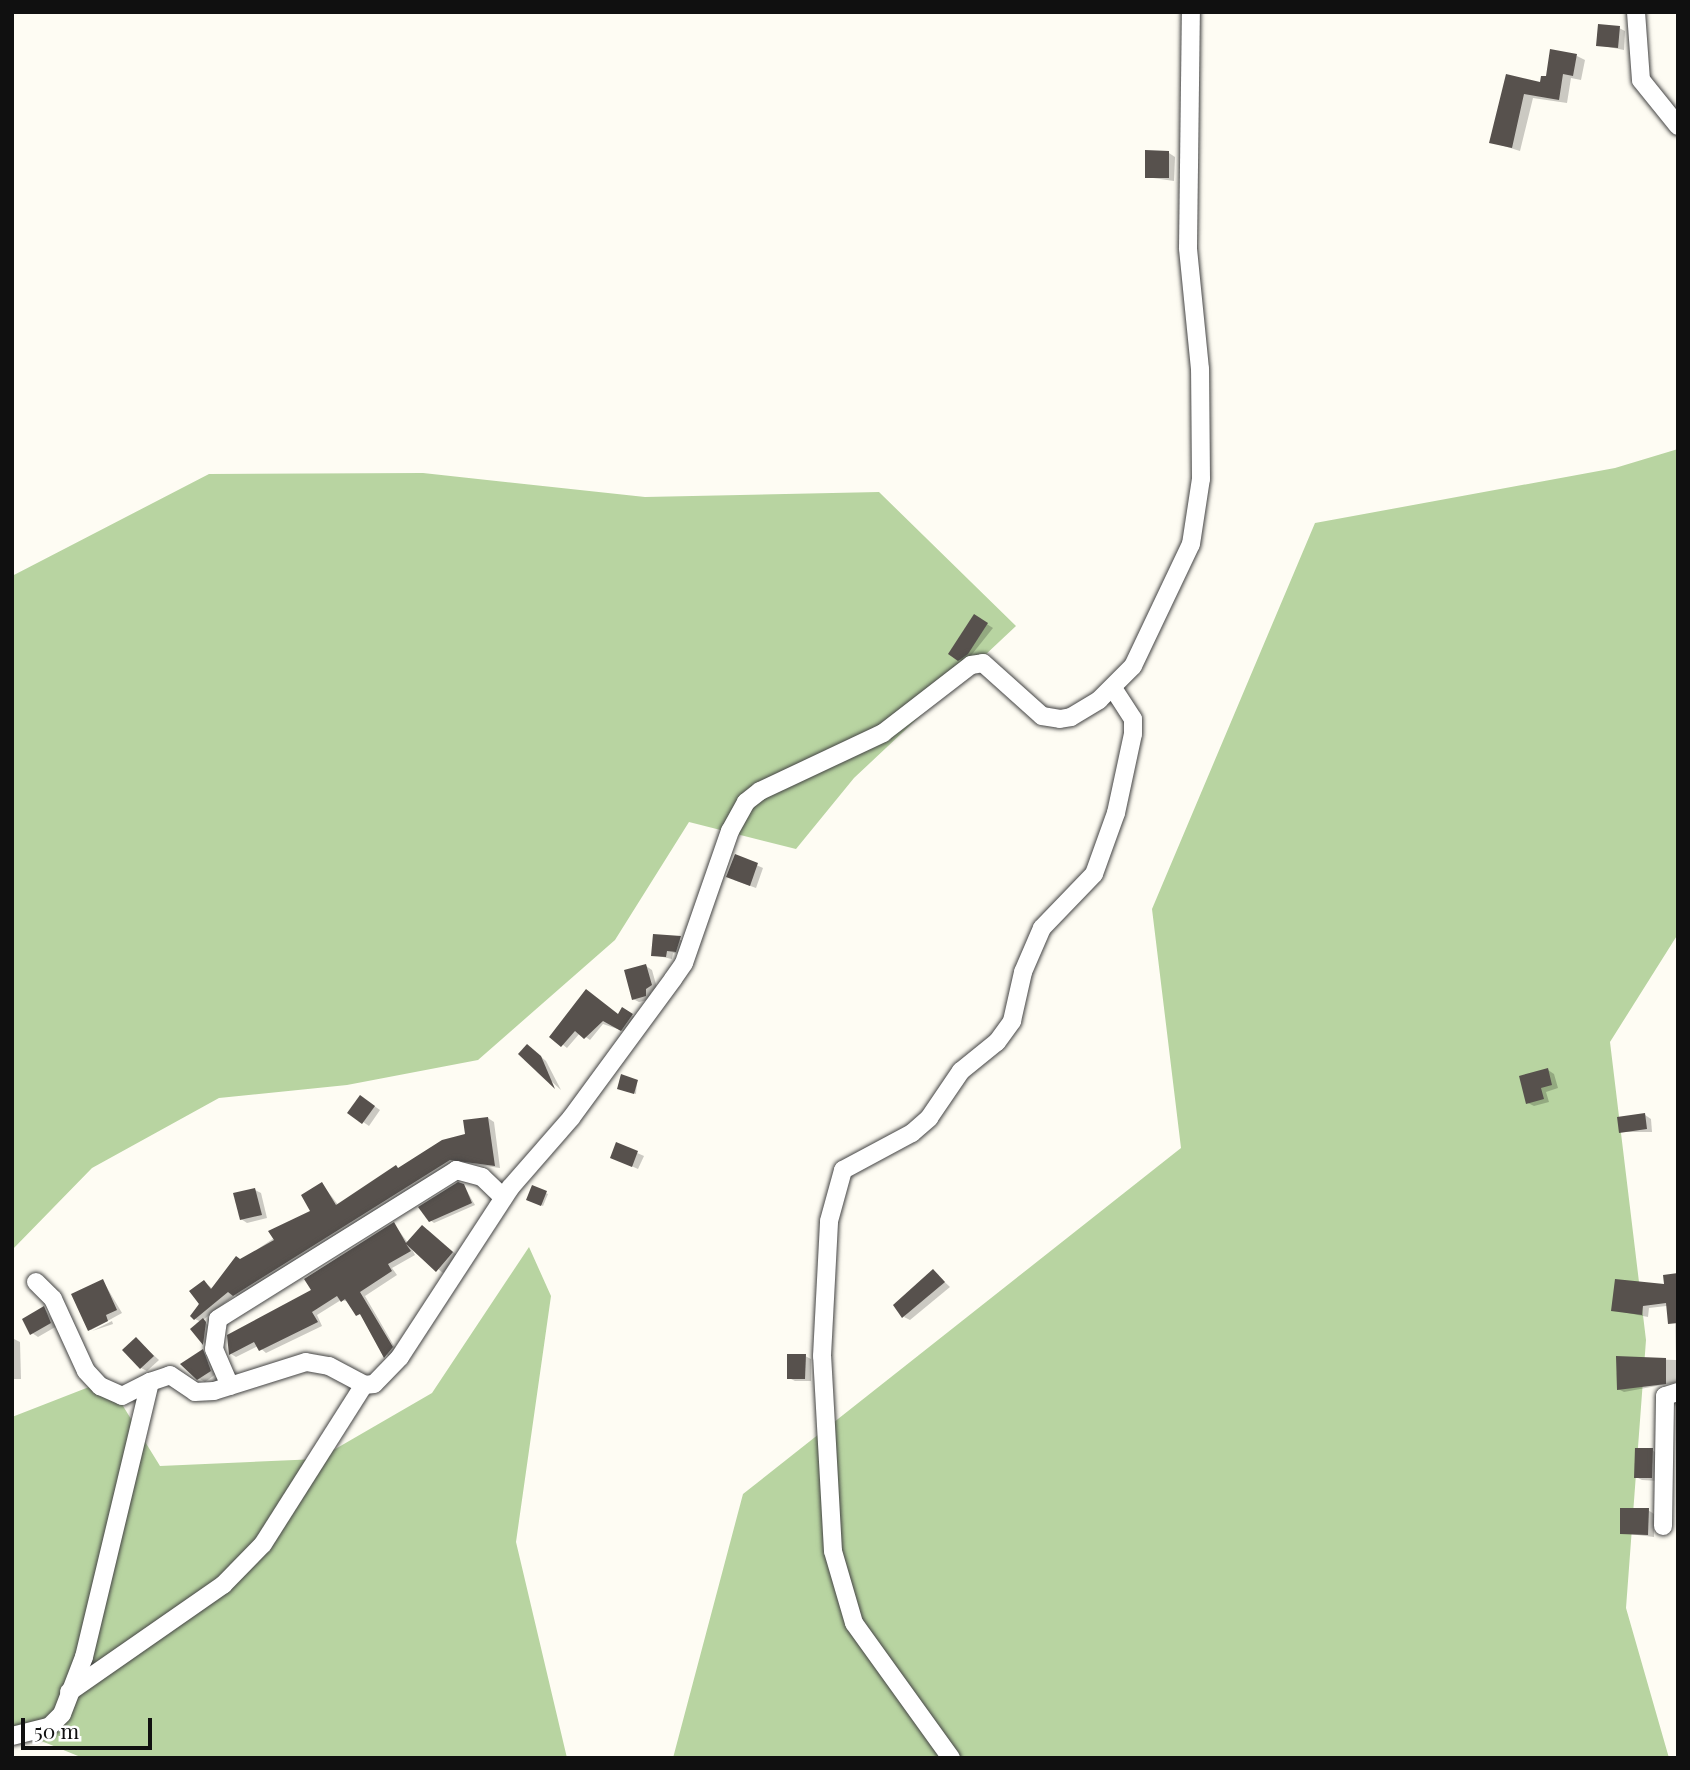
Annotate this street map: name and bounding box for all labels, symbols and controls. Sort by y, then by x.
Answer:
scale bar [24,1704,156,1748]
text: 50 m [34,1716,79,1744]

